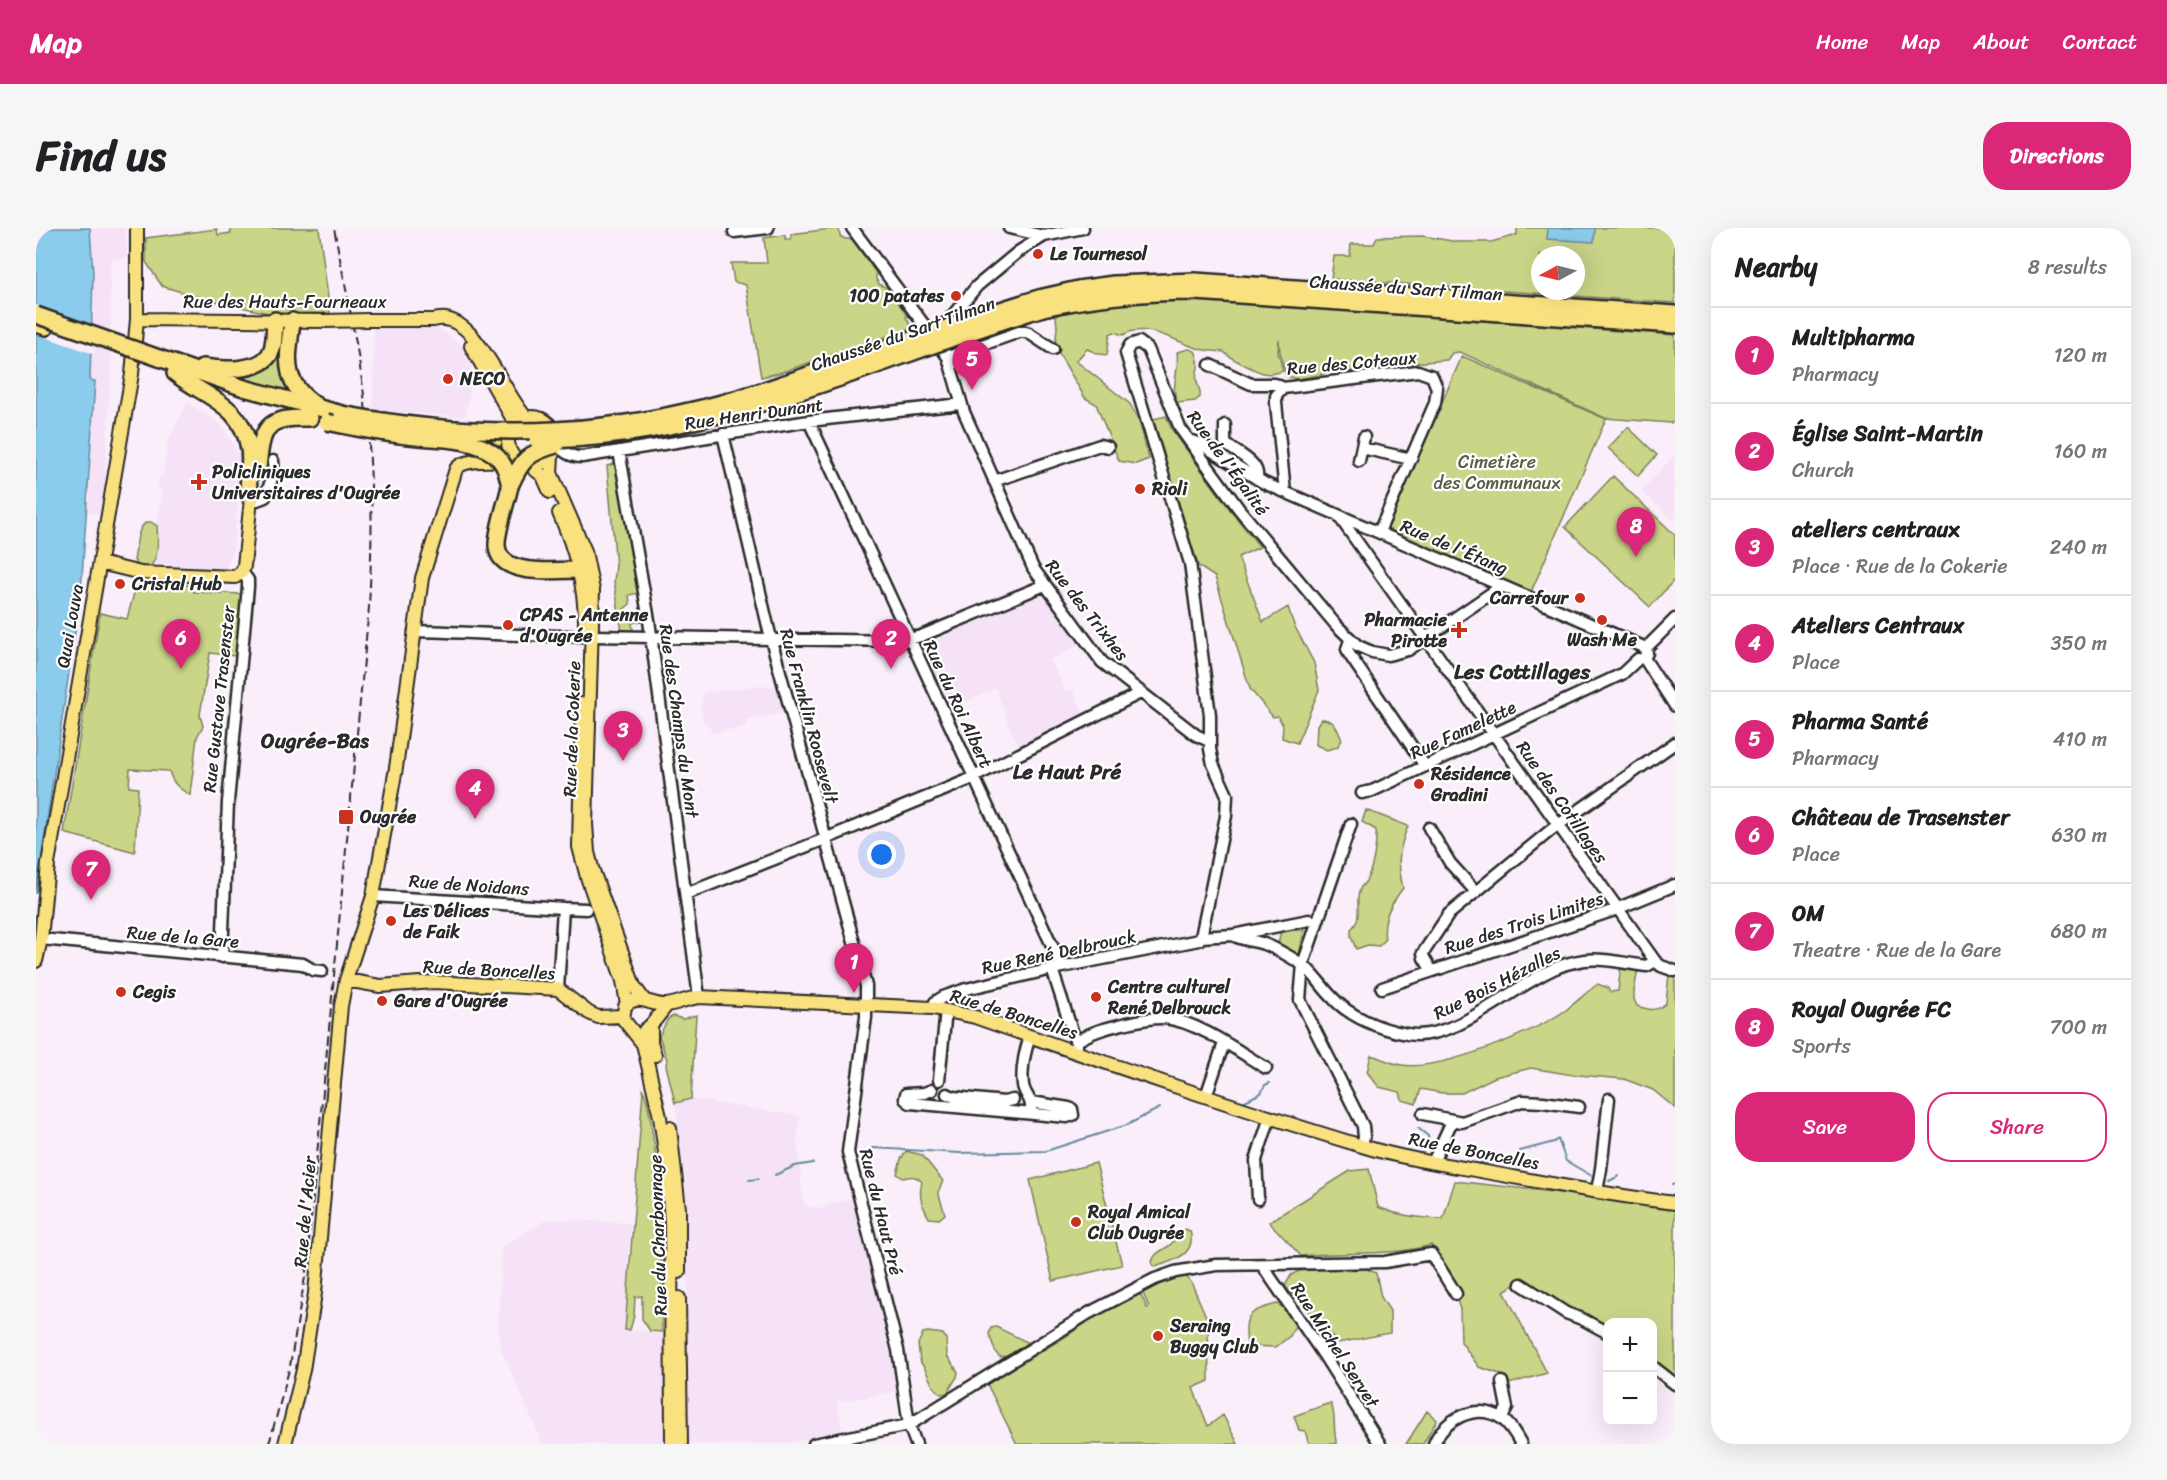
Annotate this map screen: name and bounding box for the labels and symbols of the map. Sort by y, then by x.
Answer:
place label: Le Tournesol [1050,238,1148,270]
north arrow [1531,246,1585,300]
marker: Le Tournesol [1031,247,1045,261]
street label: Chaussée du Sart Tilman [1308,265,1504,311]
place label: 100 patates [849,280,945,312]
street label: Rue des Hauts-Fourneaux [183,286,388,318]
street label: Chaussée du Sart Tilman [806,287,1000,381]
marker: 100 patates [949,289,963,303]
pin: 5 [952,340,992,390]
street label: Rue des Coteaux [1286,341,1419,385]
place label: NECO [459,363,506,395]
marker: NECO [441,372,455,386]
street label: Rue Henri Dunant [683,388,825,440]
street label: Rue de l'Égalité [1178,403,1278,523]
park label: Cimetière des Communaux [1434,446,1561,499]
place label: Policliniques Universitaires d'Ougrée [212,456,401,509]
marker: Policliniques Universitaires d'Ougrée [190,473,208,491]
place label: Rioli [1151,473,1188,505]
marker: Rioli [1133,482,1147,496]
pin: 8 [1616,508,1656,557]
street label: Rue de l'Étang [1395,510,1513,584]
street label: Rue des Trixhes [1037,552,1138,668]
place label: Cristal Hub [131,568,222,600]
marker: Cristal Hub [113,577,127,591]
street label: Quai Louva [47,582,93,670]
place label: Carrefour [1489,582,1570,614]
marker: Carrefour [1573,591,1587,605]
place label: CPAS - Antenne d'Ougrée [519,599,649,652]
street label: Rue Gustave Trasenster [193,602,245,794]
place label: Pharmacie Pirotte [1364,604,1448,657]
marker: Wash Me [1595,613,1609,627]
marker: CPAS - Antenne d'Ougrée [501,618,515,632]
pin: 6 [162,620,200,669]
pin: 2 [872,620,910,669]
street label: Rue des Champs du Mont [650,622,709,821]
marker: Pharmacie Pirotte [1452,623,1466,637]
place label: Wash Me [1567,624,1638,656]
street label: Rue Franklin Roosevelt [770,625,848,808]
street label: Rue du Roi Albert [914,634,1002,774]
district label: Les Cottillages [1454,653,1590,691]
street label: Rue de la Cokerie [554,660,590,798]
street label: Rue Famelette [1404,691,1522,769]
pin: 3 [604,712,642,761]
district label: Ougrée-Bas [261,722,369,760]
street label: Rue des Cotillages [1508,734,1617,871]
district label: Le Haut Pré [1013,753,1122,791]
place label: Résidence Gradini [1430,758,1511,811]
pin: 4 [456,770,494,819]
marker: Résidence Gradini [1412,777,1426,791]
place label: Ougrée [360,801,417,833]
marker: Ougrée [337,808,355,826]
your location [867,840,896,869]
pin: 7 [72,850,110,900]
street label: Rue de Noidans [408,865,531,905]
street label: Rue des Trois Limites [1440,882,1609,964]
place label: Les Délices de Faik [403,895,490,948]
marker: Les Délices de Faik [384,914,398,928]
street label: Rue de la Gare [126,916,241,958]
street label: Rue René Delbrouck [979,920,1139,984]
street label: Rue Bois Hézalles [1428,937,1567,1029]
pin: 1 [834,944,874,993]
street label: Rue de Boncelles [422,951,556,989]
place label: Centre culturel René Delbrouck [1107,971,1231,1024]
place label: Cegis [132,976,177,1008]
street label: Rue de Boncelles [946,979,1082,1049]
marker: Cegis [114,985,128,999]
place label: Gare d'Ougrée [393,985,509,1017]
marker: Centre culturel René Delbrouck [1089,990,1103,1004]
marker: Gare d'Ougrée [375,994,389,1008]
street label: Rue de Boncelles [1406,1123,1542,1179]
street label: Rue du Haut Pré [850,1145,912,1279]
street label: Rue de l'Acier [284,1153,326,1269]
street label: Rue du Charbonnage [639,1154,677,1316]
place label: Royal Amical Club Ougrée [1087,1196,1191,1249]
marker: Royal Amical Club Ougrée [1069,1215,1083,1229]
street label: Rue Michel Servet [1282,1276,1388,1415]
place label: Seraing Buggy Club [1169,1310,1259,1363]
marker: Seraing Buggy Club [1151,1329,1165,1343]

